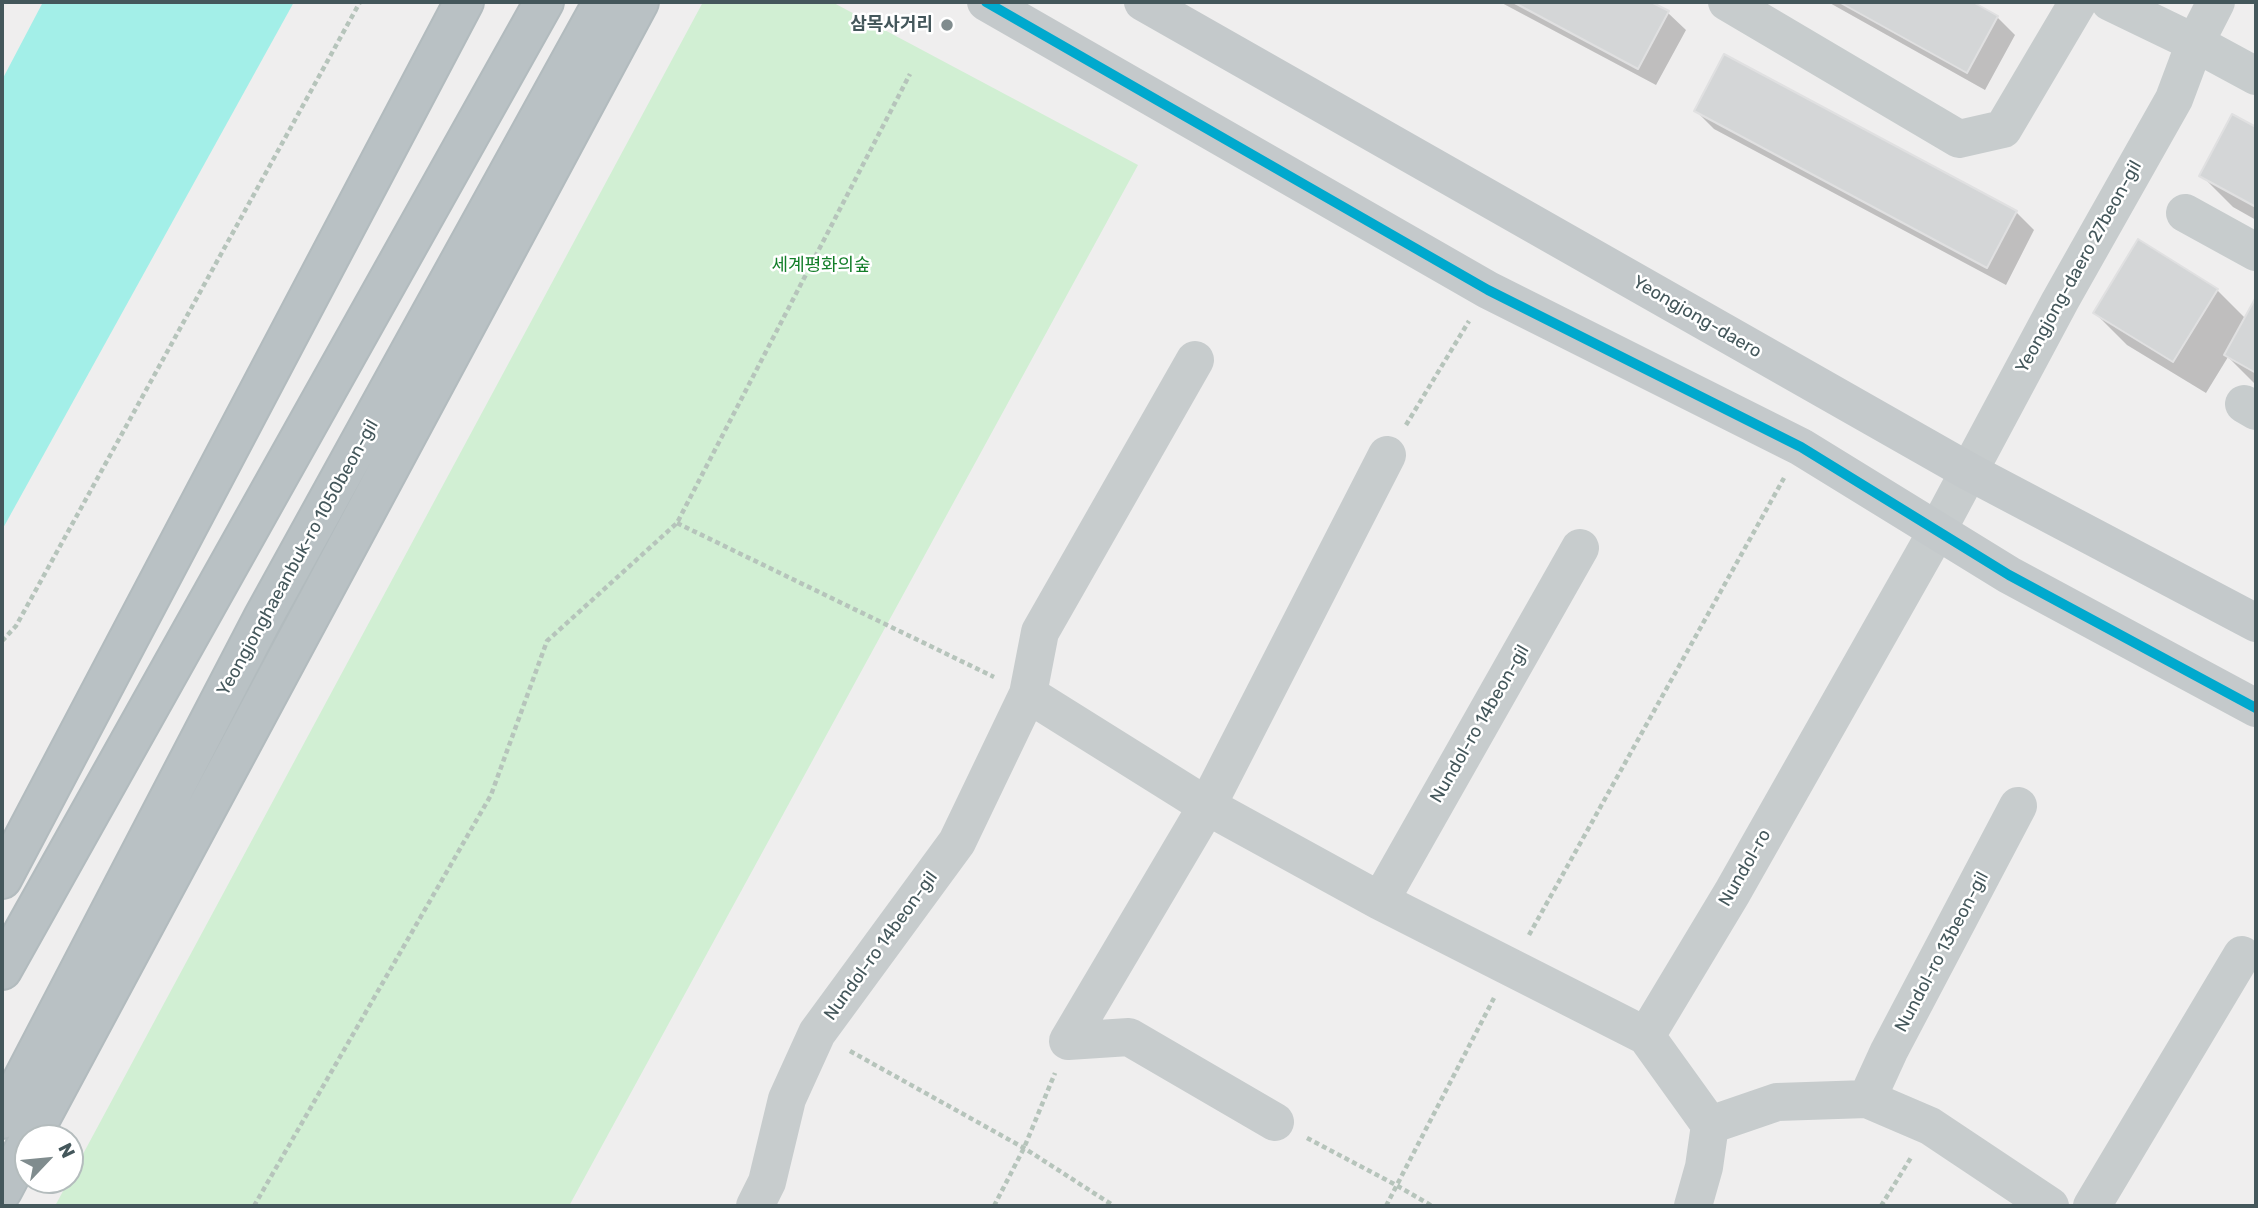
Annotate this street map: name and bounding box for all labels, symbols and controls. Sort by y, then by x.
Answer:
place label: 삼목사거리 [850,14,933,36]
marker: 삼목사거리 [939,17,955,33]
street label: Yeongjong-daero 27beon-gil [2011,157,2147,377]
park label: 세계평화의숲 [771,255,871,277]
street label: Yeongjong-daero [1629,271,1765,363]
street label: Yeongjonghaeanbuk-ro 1050beon-gil [213,416,383,700]
street label: Nundol-ro 14beon-gil [1426,641,1534,807]
street label: Nundol-ro [1714,826,1776,910]
street label: Nundol-ro 14beon-gil [820,867,942,1025]
street label: Nundol-ro 13beon-gil [1891,868,1993,1036]
north arrow [14,1124,84,1194]
text: N [53,1139,80,1162]

